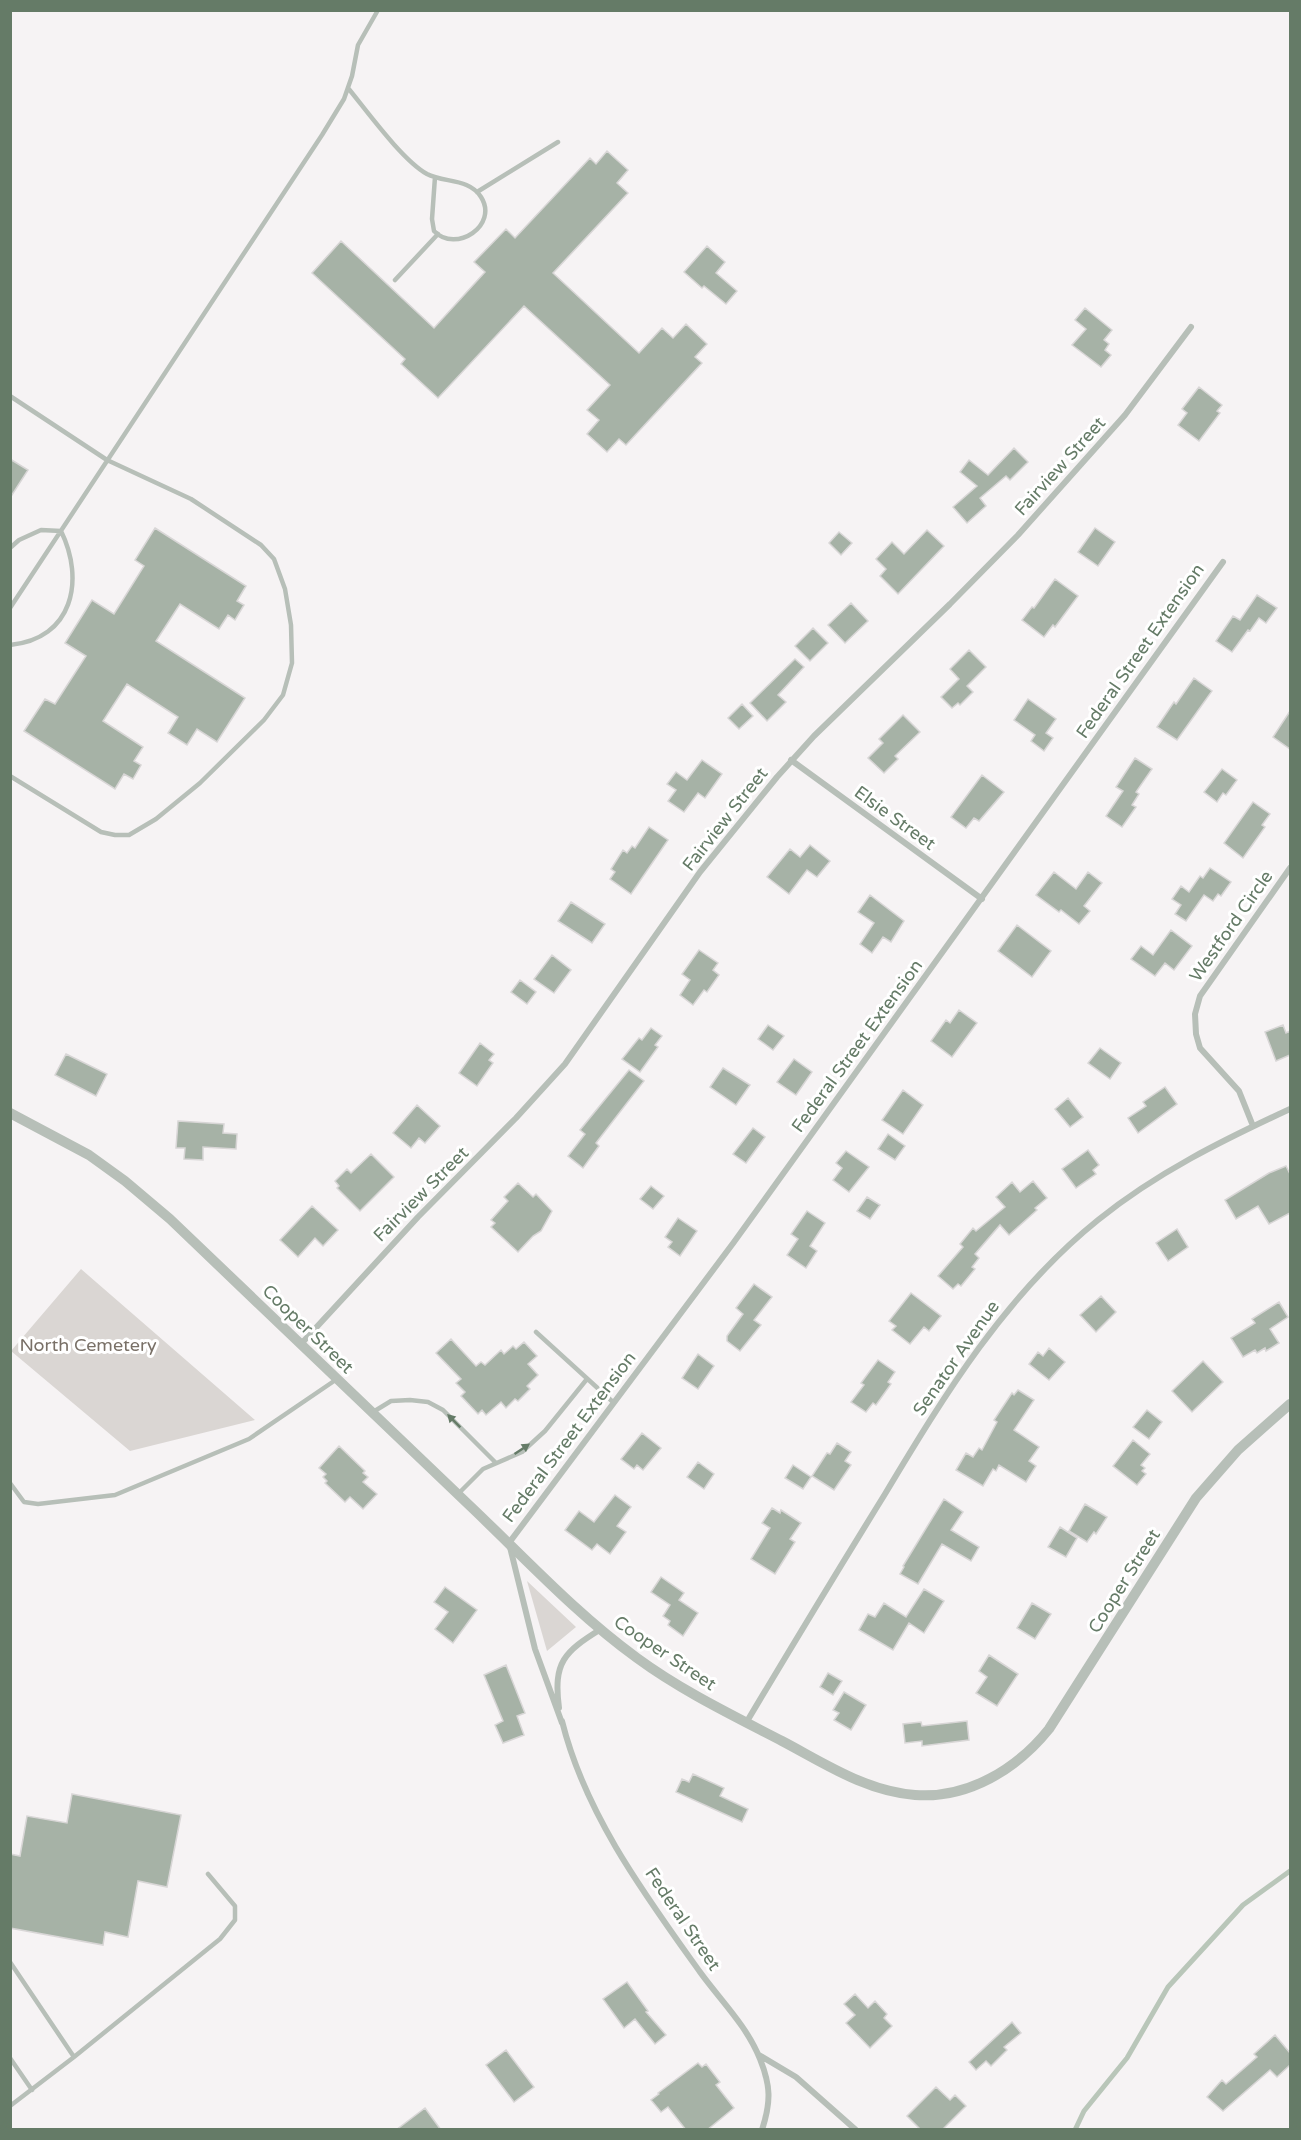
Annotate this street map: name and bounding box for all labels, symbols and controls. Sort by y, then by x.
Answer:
street label: Fairview Street [1010,412,1110,520]
street label: Federal Street Extension [1071,559,1209,743]
street label: Fairview Street [678,763,772,875]
street label: Elsie Street [850,781,940,855]
street label: Westford Circle [1184,866,1278,986]
street label: Federal Street Extension [787,955,927,1137]
street label: Fairview Street [369,1142,473,1246]
street label: Cooper Street [258,1280,358,1378]
street label: Senator Avenue [908,1296,1004,1420]
park label: North Cemetery [19,1334,157,1356]
street label: Federal Street Extension [498,1347,640,1527]
one-way arrow [448,1415,462,1429]
one-way arrow [514,1444,531,1455]
street label: Cooper Street [1083,1525,1165,1637]
street label: Cooper Street [610,1611,720,1695]
street label: Federal Street [640,1863,726,1975]

